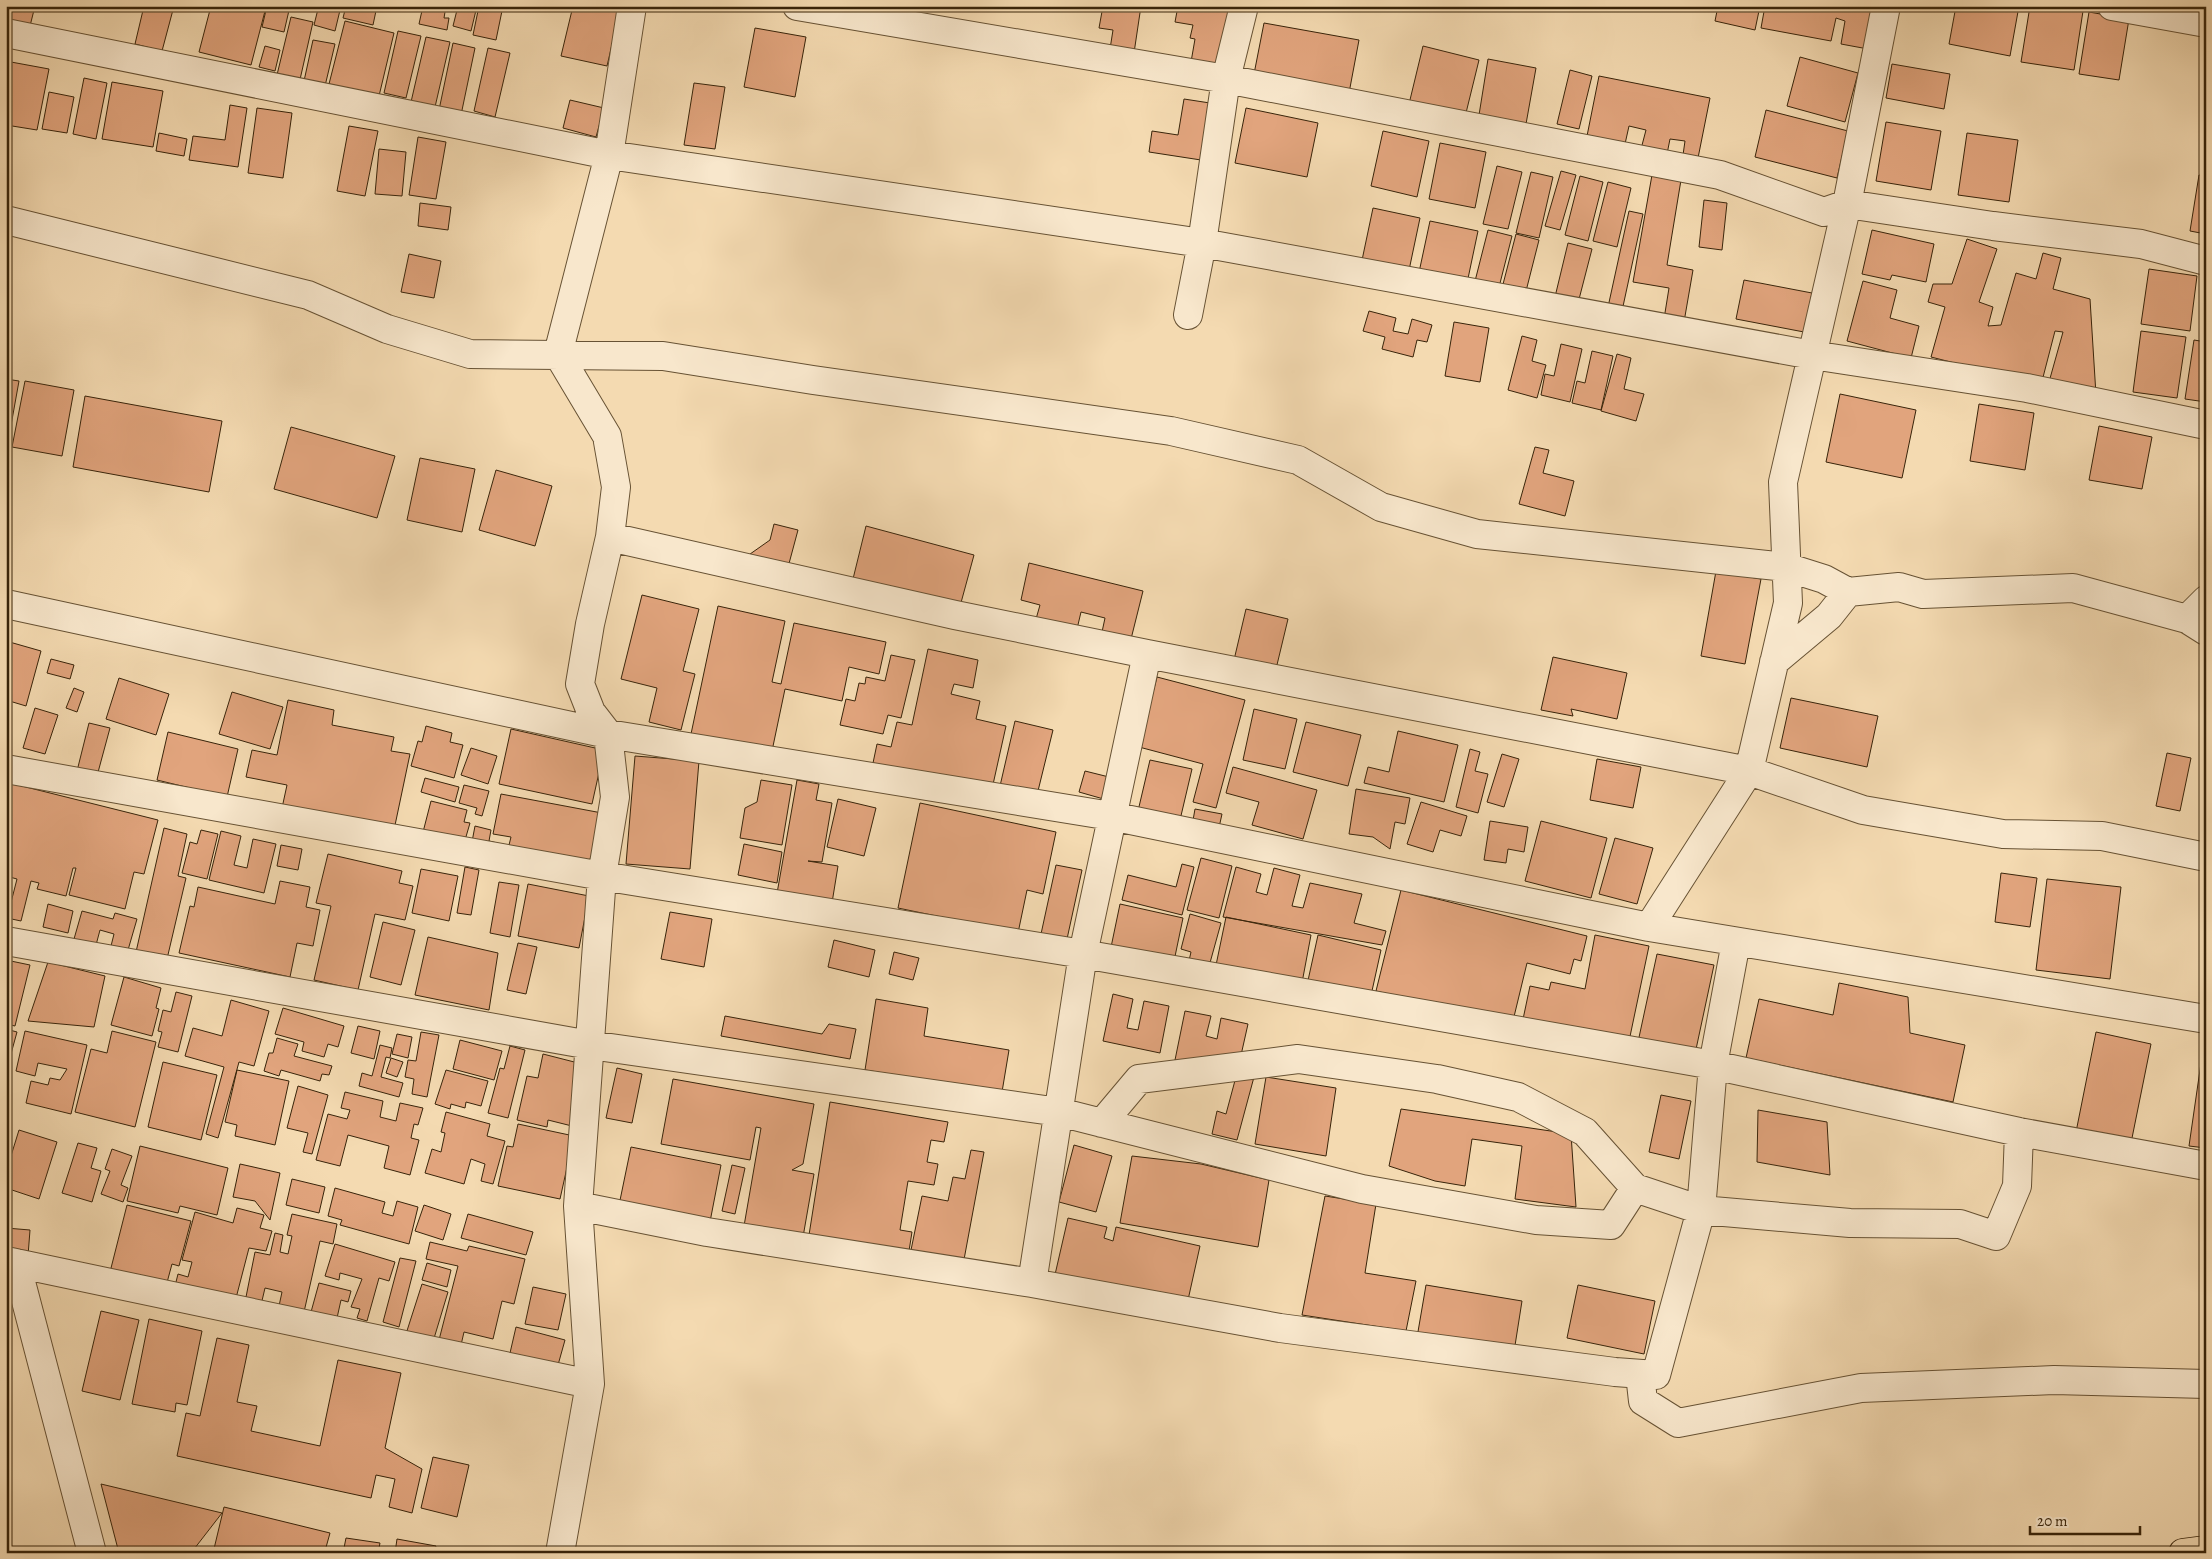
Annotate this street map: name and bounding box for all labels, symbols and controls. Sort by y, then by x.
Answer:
scale bar [2030,1504,2140,1536]
text: 20 m [2037,1511,2068,1531]

